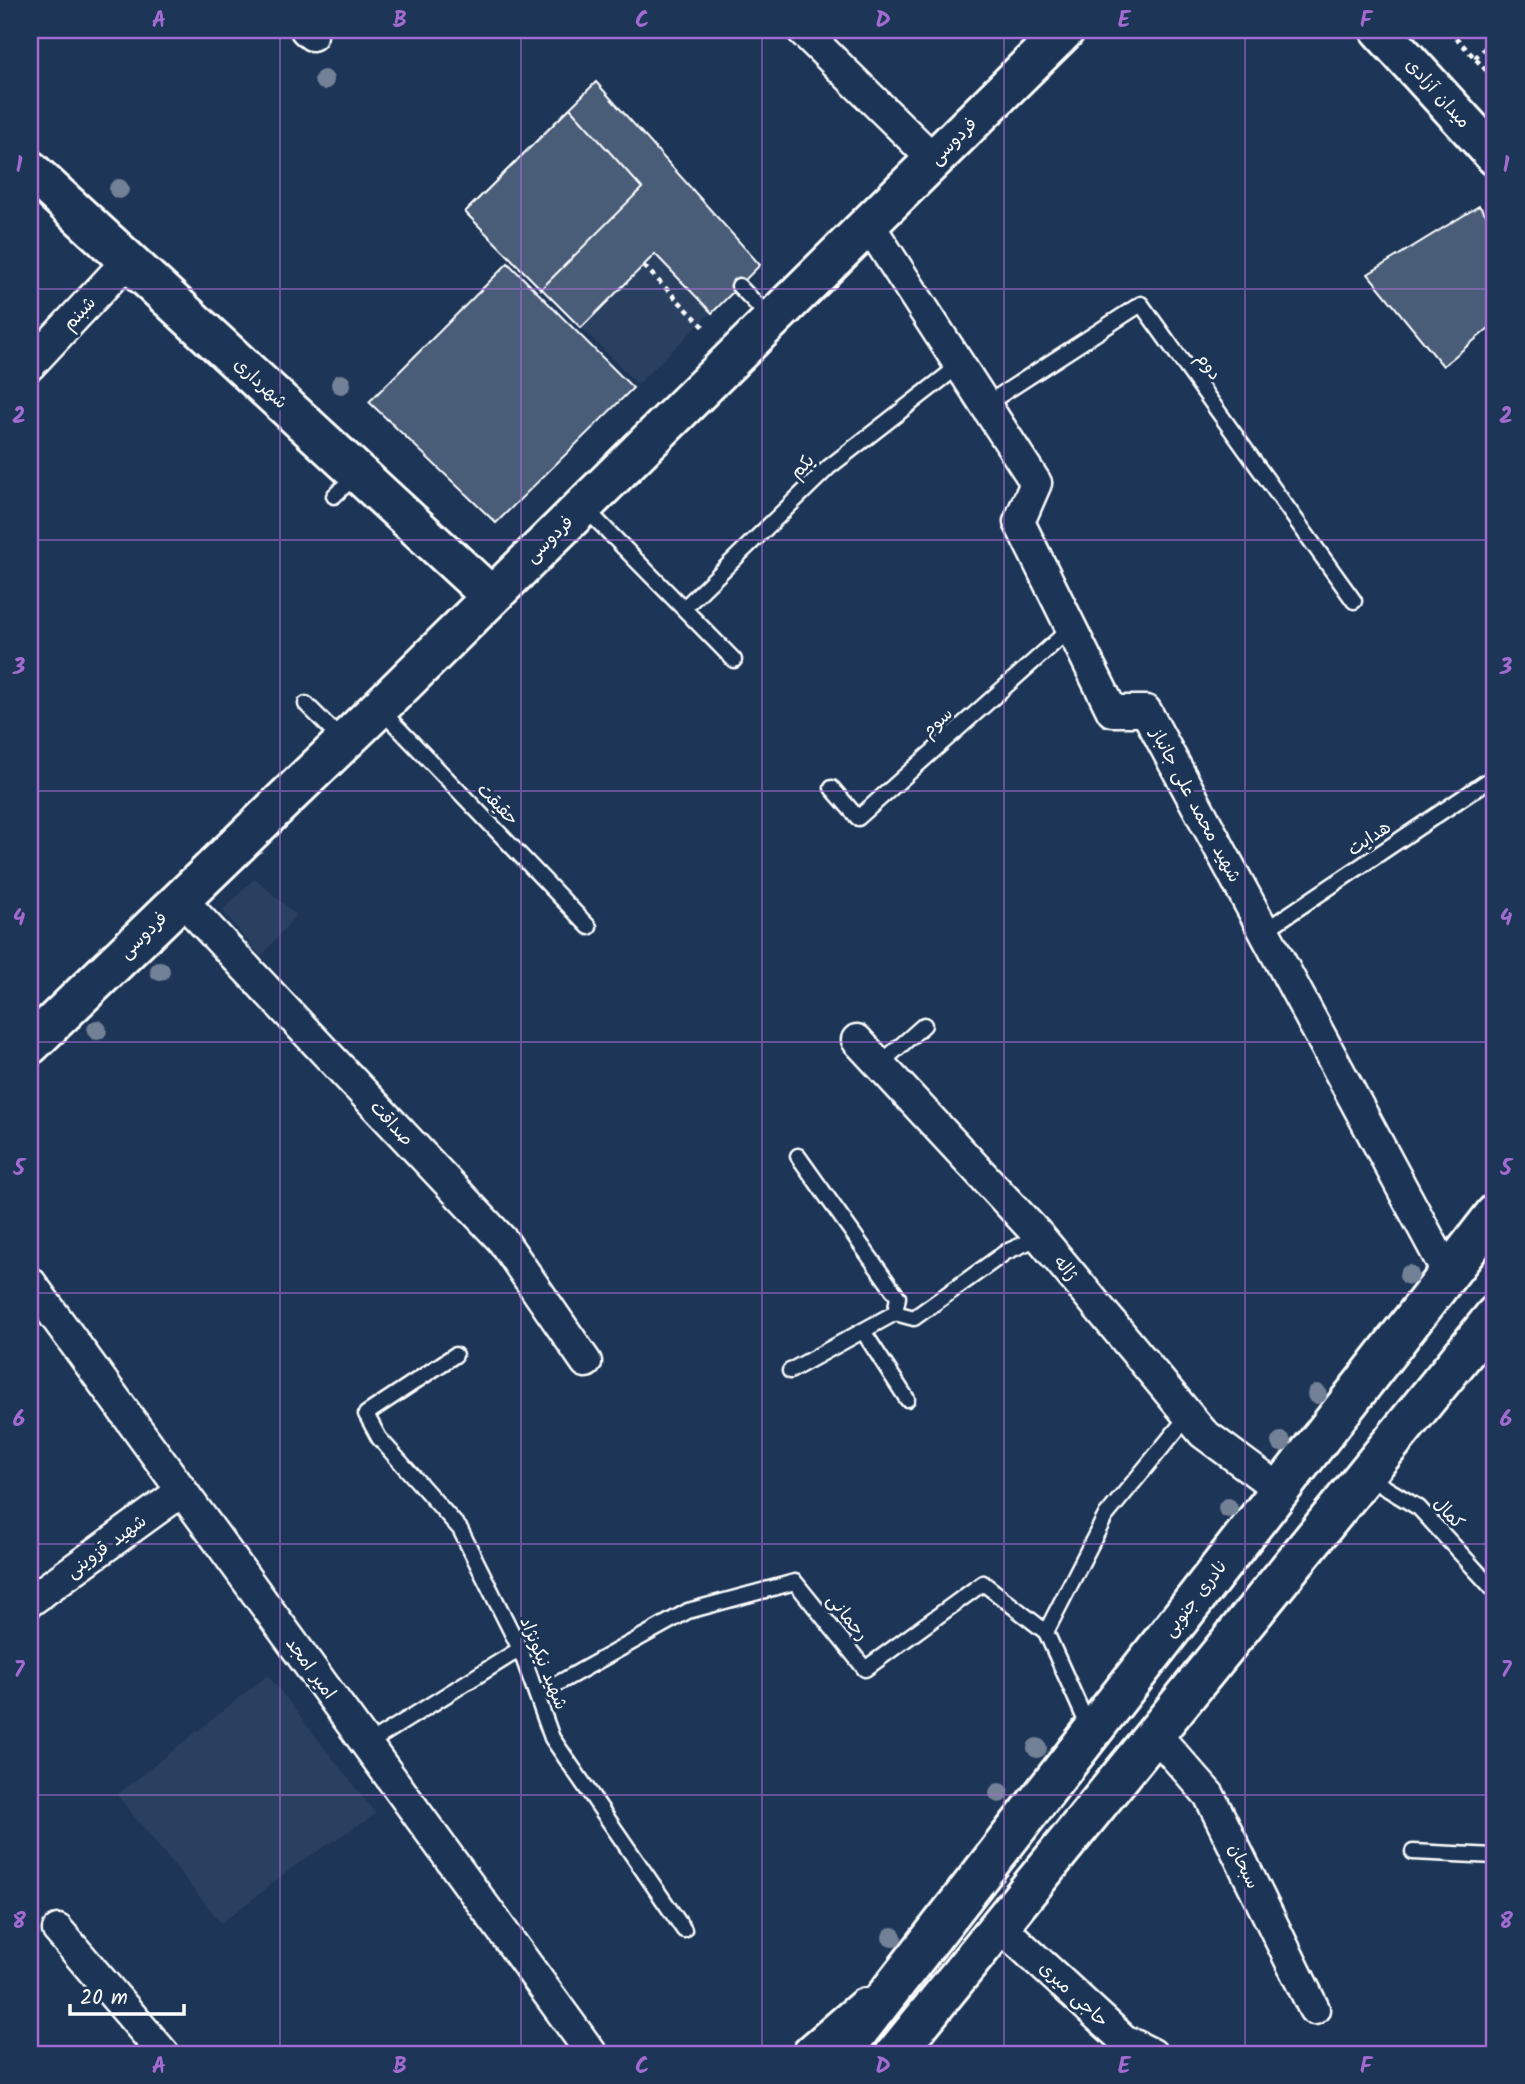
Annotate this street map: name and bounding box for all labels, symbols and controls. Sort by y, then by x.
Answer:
text: A [152,3,166,39]
text: B [393,3,407,39]
text: C [635,3,649,39]
text: D [875,3,891,39]
text: E [1118,3,1132,39]
text: F [1360,3,1374,39]
street label: میدان آزادی [1397,52,1477,136]
street label: فردوسی [923,111,985,173]
text: 1 [16,148,23,184]
text: 1 [1503,148,1510,184]
street label: شبنم [56,290,104,338]
street label: دوم [1187,347,1228,387]
street label: شهرداری [226,351,294,417]
text: 2 [12,399,26,435]
text: 2 [1499,399,1513,435]
street label: یکم [784,448,822,486]
street label: فردوسی [519,509,581,571]
text: 3 [12,650,26,686]
text: 3 [1499,650,1513,686]
street label: سوم [916,701,960,745]
street label: شهید محمد علی جانباز [1141,721,1248,888]
street label: حقیقت [469,777,525,833]
street label: هدایت [1342,814,1398,865]
text: 4 [13,901,26,937]
text: 4 [1500,901,1513,937]
street label: فردوسی [113,905,175,967]
street label: صداقت [362,1095,420,1153]
text: 5 [12,1151,27,1187]
text: 5 [1499,1151,1514,1187]
street label: ژاله [1045,1250,1084,1288]
text: 6 [13,1402,25,1438]
text: 6 [1500,1402,1512,1438]
street label: کمال [1425,1491,1471,1537]
street label: شهید قزوینی [60,1508,153,1586]
street label: نادری جنوبی [1156,1554,1236,1644]
street label: رحمانی [819,1588,875,1648]
street label: شهید نیکونژاد [511,1613,574,1715]
street label: امیر امجد [277,1632,342,1706]
text: 7 [14,1653,26,1689]
text: 7 [1501,1653,1513,1689]
street label: سبحان [1219,1839,1266,1894]
text: 8 [12,1904,26,1940]
text: 8 [1499,1904,1513,1940]
street label: حاجی میری [1032,1955,1114,2035]
scale bar [70,1972,184,2016]
text: 20 m [80,1982,128,2015]
text: A [152,2049,166,2084]
text: B [393,2049,407,2084]
text: C [635,2049,649,2084]
text: D [875,2049,891,2084]
text: E [1118,2049,1132,2084]
text: F [1360,2049,1374,2084]

